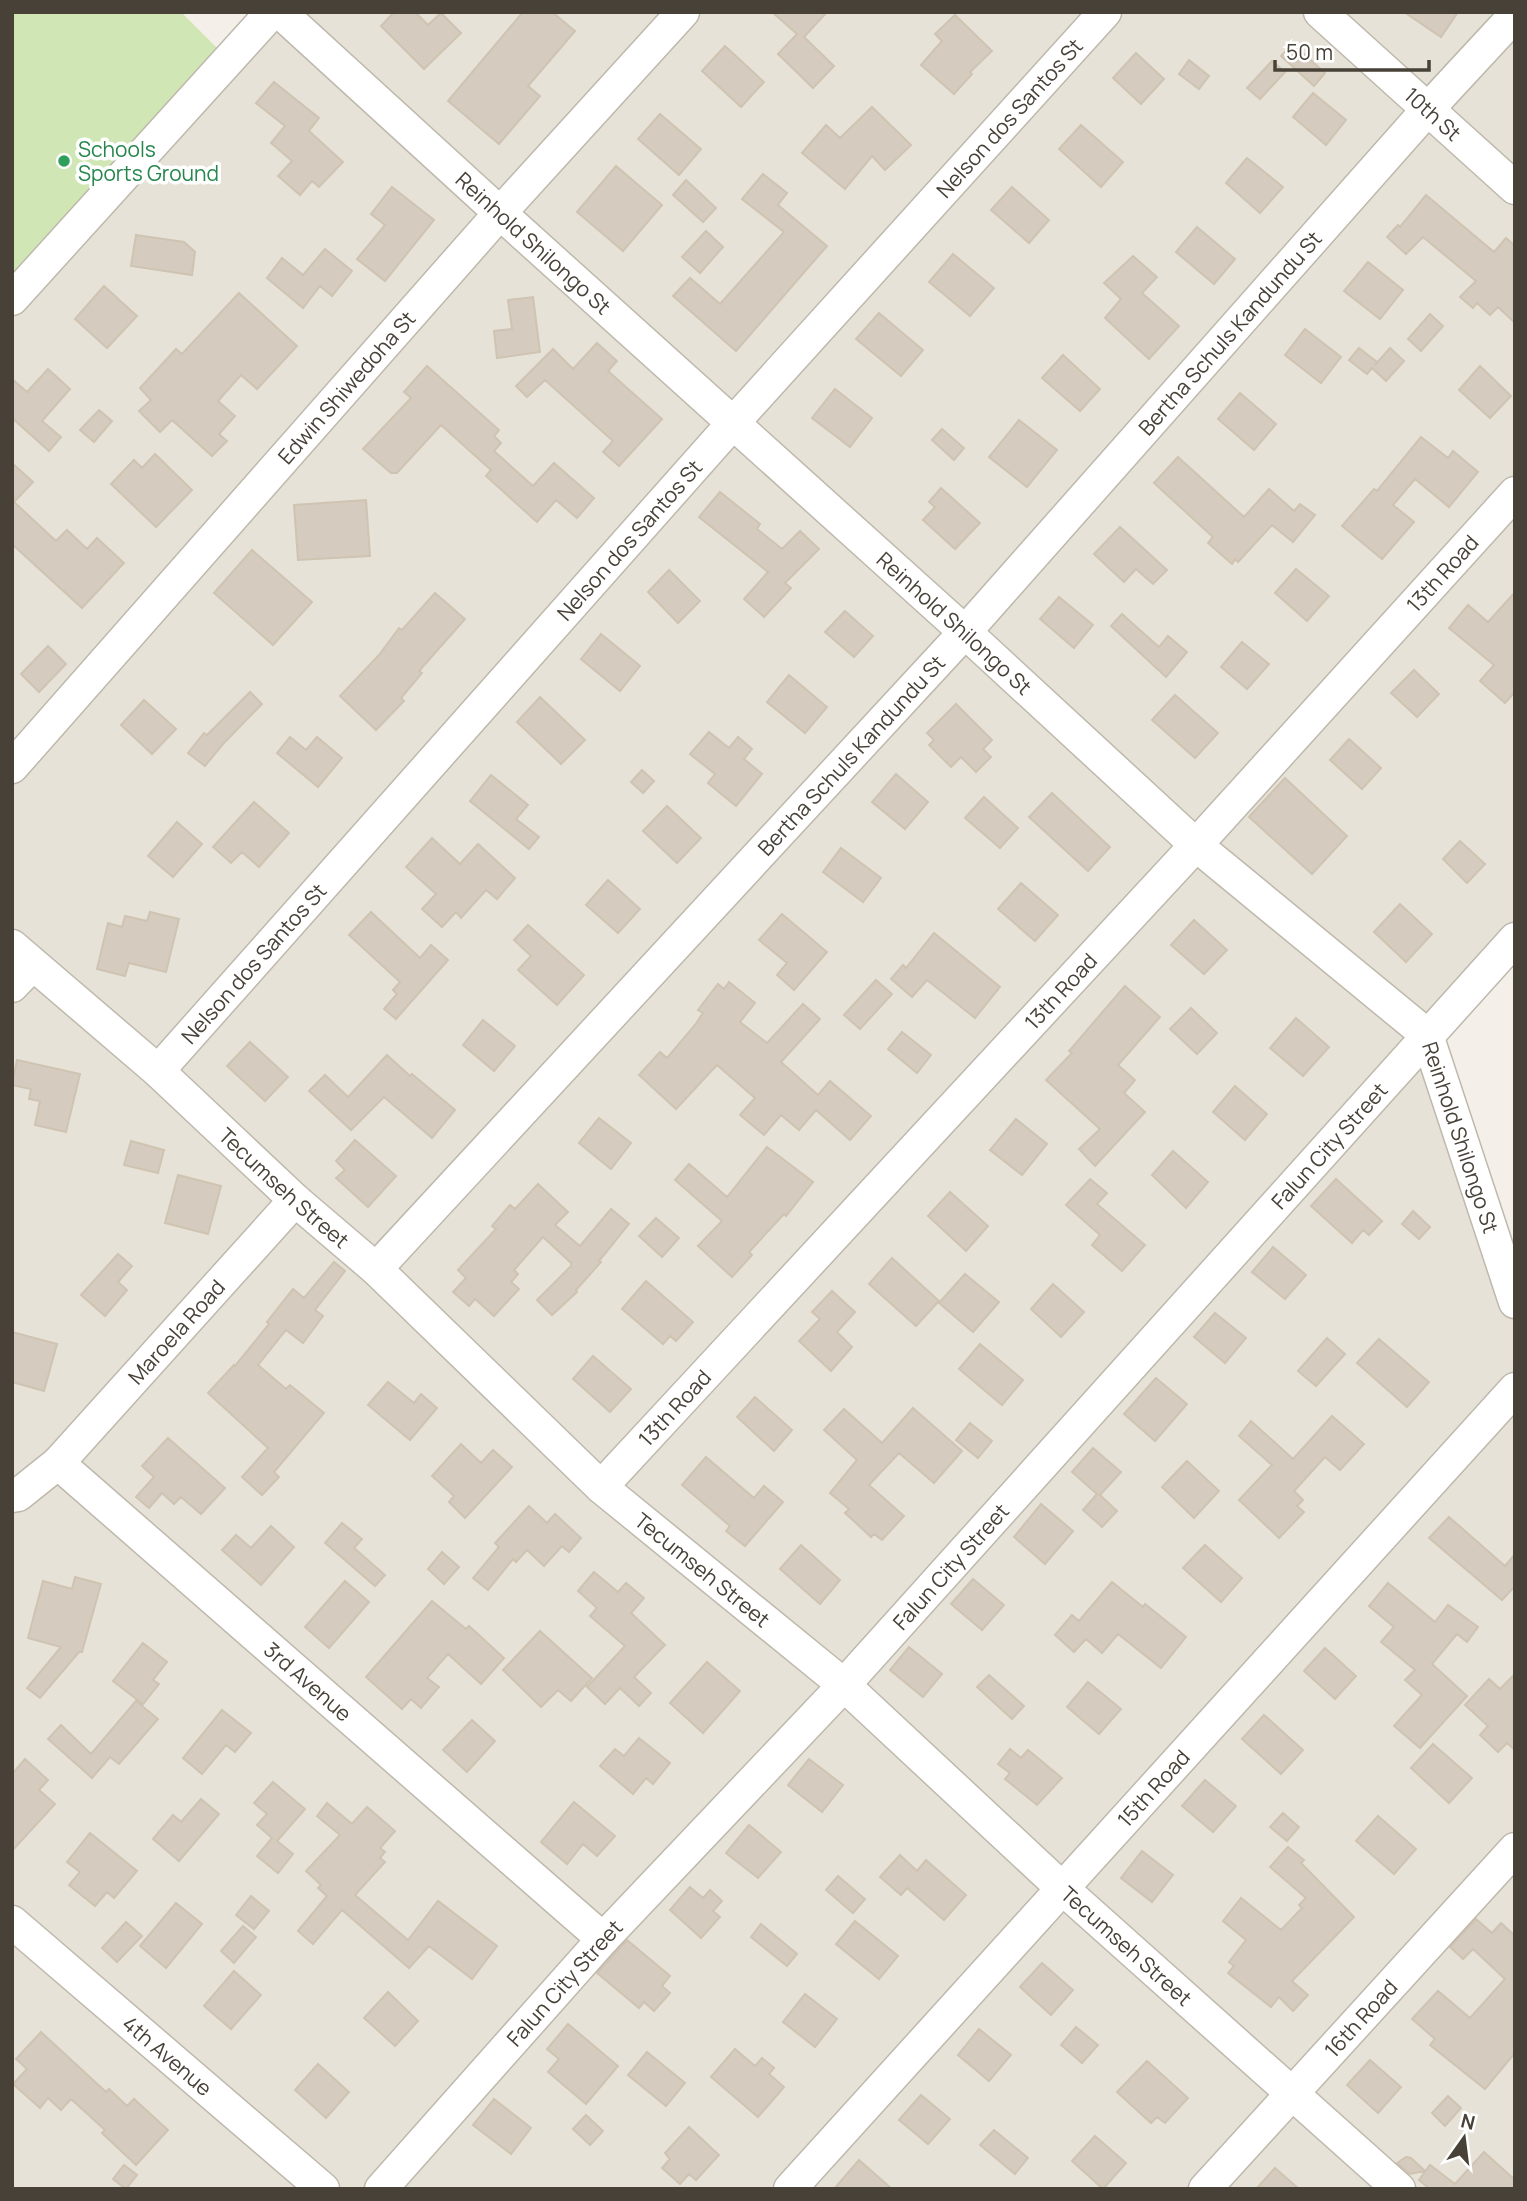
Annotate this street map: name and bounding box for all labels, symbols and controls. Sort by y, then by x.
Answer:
scale bar [1275,28,1429,72]
street label: Nelson dos Santos St [930,32,1089,203]
text: 50 m [1286,38,1333,66]
street label: 10th St [1398,81,1467,147]
place label: Schools Sports Ground [78,135,219,187]
marker: Schools Sports Ground [56,153,72,169]
street label: Reinhold Shilongo St [450,166,617,320]
street label: Bertha Schuls Kandundu St [1132,225,1328,441]
street label: Edwin Shiwedoha St [271,305,421,470]
street label: Nelson dos Santos St [550,454,708,626]
street label: 13th Road [1400,529,1484,618]
street label: Reinhold Shilongo St [871,545,1038,701]
street label: Bertha Schuls Kandundu St [751,649,951,861]
street label: Nelson dos Santos St [175,877,332,1050]
street label: 13th Road [1018,947,1103,1035]
street label: Reinhold Shilongo St [1416,1038,1505,1237]
street label: Falun City Street [1265,1076,1393,1215]
street label: Tecumseh Street [213,1121,355,1254]
street label: Maroela Road [122,1273,231,1390]
street label: 13th Road [632,1364,717,1452]
street label: Falun City Street [886,1497,1015,1636]
street label: Tecumseh Street [629,1506,776,1633]
street label: 3rd Avenue [258,1635,358,1727]
street label: 15th Road [1111,1743,1196,1833]
street label: Tecumseh Street [1055,1880,1198,2012]
street label: Falun City Street [500,1913,628,2052]
street label: 16th Road [1318,1973,1403,2063]
street label: 4th Avenue [117,2009,218,2102]
north arrow [1429,2103,1499,2173]
text: N [1458,2107,1478,2136]

